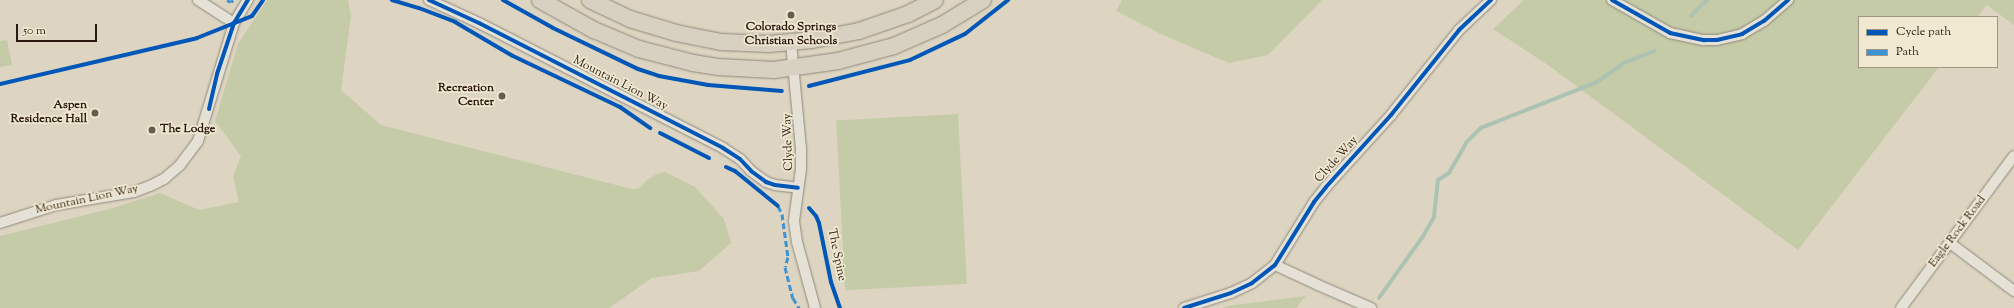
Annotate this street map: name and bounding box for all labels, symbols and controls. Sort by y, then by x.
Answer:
marker: Colorado Springs Christian Schools [786,10,796,20]
scale bar [18,16,99,42]
legend [1858,16,1998,68]
place label: Colorado Springs Christian Schools [745,21,837,49]
text: 50 m [23,22,46,40]
text: Cycle path [1896,23,1951,41]
text: Path [1896,43,1919,61]
street label: Mountain Lion Way [570,54,670,114]
place label: Recreation Center [438,82,494,110]
marker: Recreation Center [497,91,507,101]
place label: Aspen Residence Hall [11,99,87,127]
marker: Aspen Residence Hall [90,108,100,118]
street label: Clyde Way [781,113,797,171]
place label: The Lodge [160,123,215,137]
marker: The Lodge [147,125,157,135]
street label: Clyde Way [1312,134,1362,186]
street label: Mountain Lion Way [34,182,140,218]
street label: Eagle Rock Road [1926,193,1990,271]
street label: The Spine [823,227,849,283]

